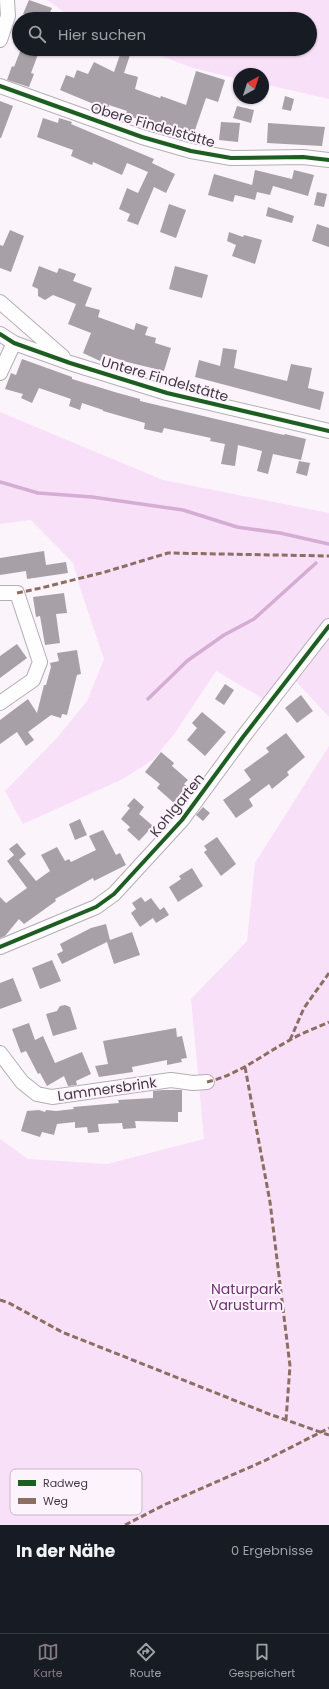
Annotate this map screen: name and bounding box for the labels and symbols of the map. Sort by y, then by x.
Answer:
north arrow [233,68,269,104]
street label: Obere Findelstätte [88,98,218,152]
street label: Untere Findelstätte [99,351,231,407]
street label: Kohlgarten [145,769,209,841]
street label: Lammersbrink [56,1072,159,1106]
park label: Naturpark Varusturm [209,1279,283,1315]
legend [10,1469,142,1515]
text: Radweg [43,1475,88,1491]
text: Weg [43,1493,68,1509]

